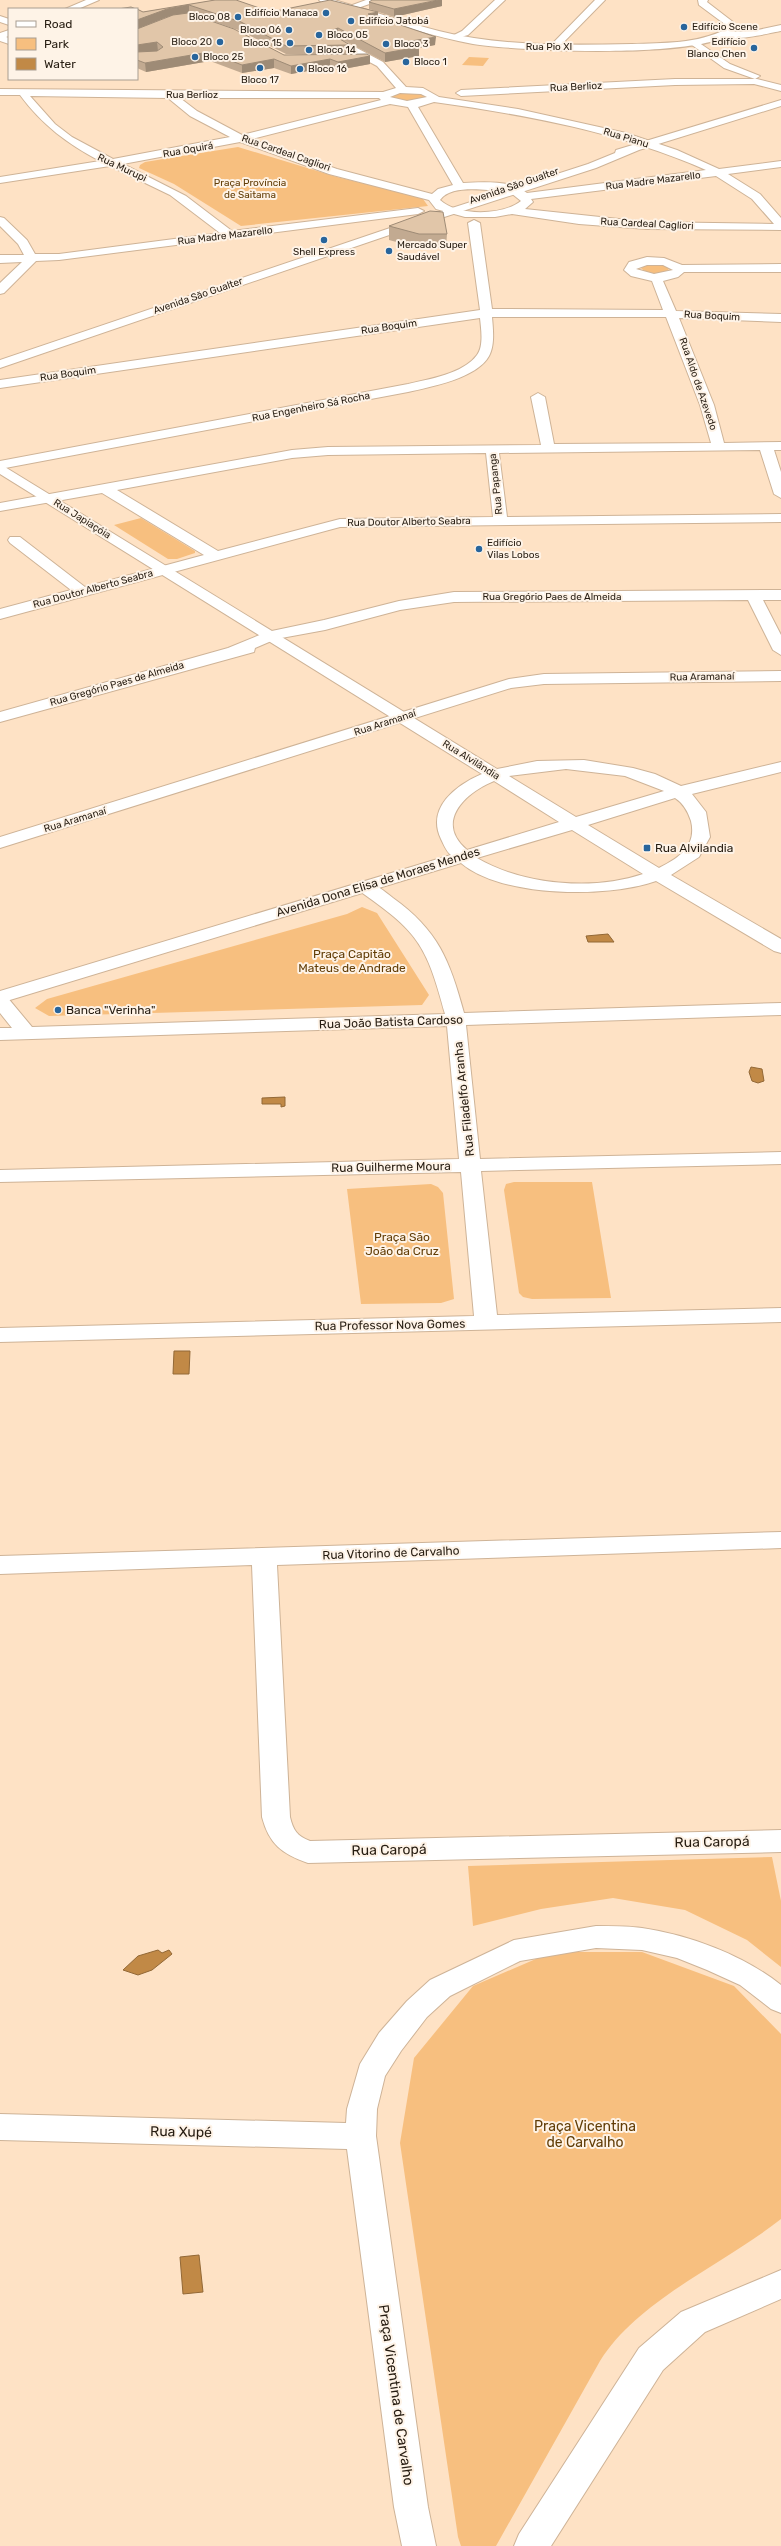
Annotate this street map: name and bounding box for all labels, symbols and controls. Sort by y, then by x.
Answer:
place label: Edifício Manaca [245,7,318,19]
legend [8,8,138,80]
marker: Edifício Manaca [321,8,331,18]
place label: Bloco 08 [189,11,230,23]
marker: Bloco 08 [233,12,243,22]
place label: Edifício Jatobá [359,15,429,27]
marker: Edifício Jatobá [346,16,356,26]
text: Road [44,17,72,31]
place label: Edifício Scene [692,21,758,33]
marker: Edifício Scene [679,22,689,32]
place label: Bloco 06 [240,24,281,36]
marker: Bloco 06 [284,25,294,35]
place label: Bloco 05 [327,29,368,41]
marker: Bloco 05 [314,30,324,40]
place label: Bloco 20 [171,36,212,48]
place label: Edifício Blanco Chen [687,36,746,60]
text: Park [44,37,70,51]
marker: Bloco 20 [215,37,225,47]
place label: Bloco 15 [243,37,282,49]
marker: Bloco 15 [285,38,295,48]
place label: Bloco 3 [394,38,429,50]
marker: Bloco 3 [381,39,391,49]
street label: Rua Pio XI [526,41,572,53]
marker: Edifício Blanco Chen [749,43,759,53]
place label: Bloco 14 [317,44,356,56]
marker: Bloco 14 [304,45,314,55]
place label: Bloco 25 [203,51,243,63]
marker: Bloco 25 [190,52,200,62]
place label: Bloco 1 [414,56,447,68]
text: Water [44,57,76,71]
marker: Bloco 1 [401,57,411,67]
marker: Bloco 17 [255,63,265,73]
place label: Bloco 16 [308,63,347,75]
marker: Bloco 16 [295,64,305,74]
place label: Bloco 17 [241,74,279,86]
street label: Rua Berlioz [550,80,602,94]
street label: Rua Berlioz [166,89,218,101]
street label: Rua Pianu [602,125,650,151]
street label: Rua Cardeal Cagliori [240,132,332,174]
street label: Rua Oquirá [162,140,214,160]
street label: Rua Murupi [96,151,148,185]
street label: Avenida São Gualter [468,165,560,207]
street label: Rua Madre Mazarello [605,169,701,193]
park label: Praça Província de Saitama [214,177,286,201]
street label: Rua Cardeal Cagliori [600,216,694,232]
street label: Rua Madre Mazarello [177,224,273,248]
marker: Shell Express [319,235,329,245]
place label: Mercado Super Saudável [397,239,467,263]
place label: Shell Express [293,246,355,258]
marker: Mercado Super Saudável [384,246,394,256]
street label: Avenida São Gualter [152,275,244,317]
street label: Rua Boquim [684,309,741,323]
street label: Rua Boquim [360,317,418,337]
street label: Rua Aldo de Azevedo [677,336,720,432]
street label: Rua Boquim [39,364,97,384]
street label: Rua Engenheiro Sá Rocha [251,390,371,424]
street label: Rua Papanga [487,453,505,515]
street label: Rua Japiaçóia [51,497,113,541]
street label: Rua Doutor Alberto Seabra [347,515,471,529]
place label: Edifício Vilas Lobos [487,537,540,561]
marker: Edifício Vilas Lobos [474,544,484,554]
street label: Rua Doutor Alberto Seabra [32,567,154,611]
street label: Rua Gregório Paes de Almeida [482,591,622,603]
street label: Rua Gregório Paes de Almeida [49,659,185,709]
street label: Rua Aramanaí [670,670,735,684]
street label: Rua Aramanaí [352,707,418,739]
street label: Rua Alvilândia [440,738,502,782]
street label: Rua Aramanaí [42,805,108,835]
place label: Rua Alvilandia [655,841,733,855]
marker: Rua Alvilandia [642,843,652,853]
street label: Avenida Dona Elisa de Moraes Mendes [275,844,481,920]
park label: Praça Capitão Mateus de Andrade [298,947,406,975]
place label: Banca "Verinha" [66,1003,155,1017]
marker: Banca "Verinha" [53,1005,63,1015]
street label: Rua João Batista Cardoso [319,1012,463,1032]
street label: Rua Filadelfo Aranha [451,1041,477,1157]
street label: Rua Guilherme Moura [331,1159,451,1175]
park label: Praça São João da Cruz [365,1230,439,1258]
street label: Rua Professor Nova Gomes [315,1317,465,1333]
street label: Rua Vitorino de Carvalho [322,1544,460,1562]
street label: Rua Caropá [674,1833,750,1851]
street label: Rua Caropá [351,1841,427,1859]
park label: Praça Vicentina de Carvalho [534,2118,636,2151]
street label: Rua Xupé [150,2123,212,2141]
street label: Praça Vicentina de Carvalho [375,2303,417,2487]

